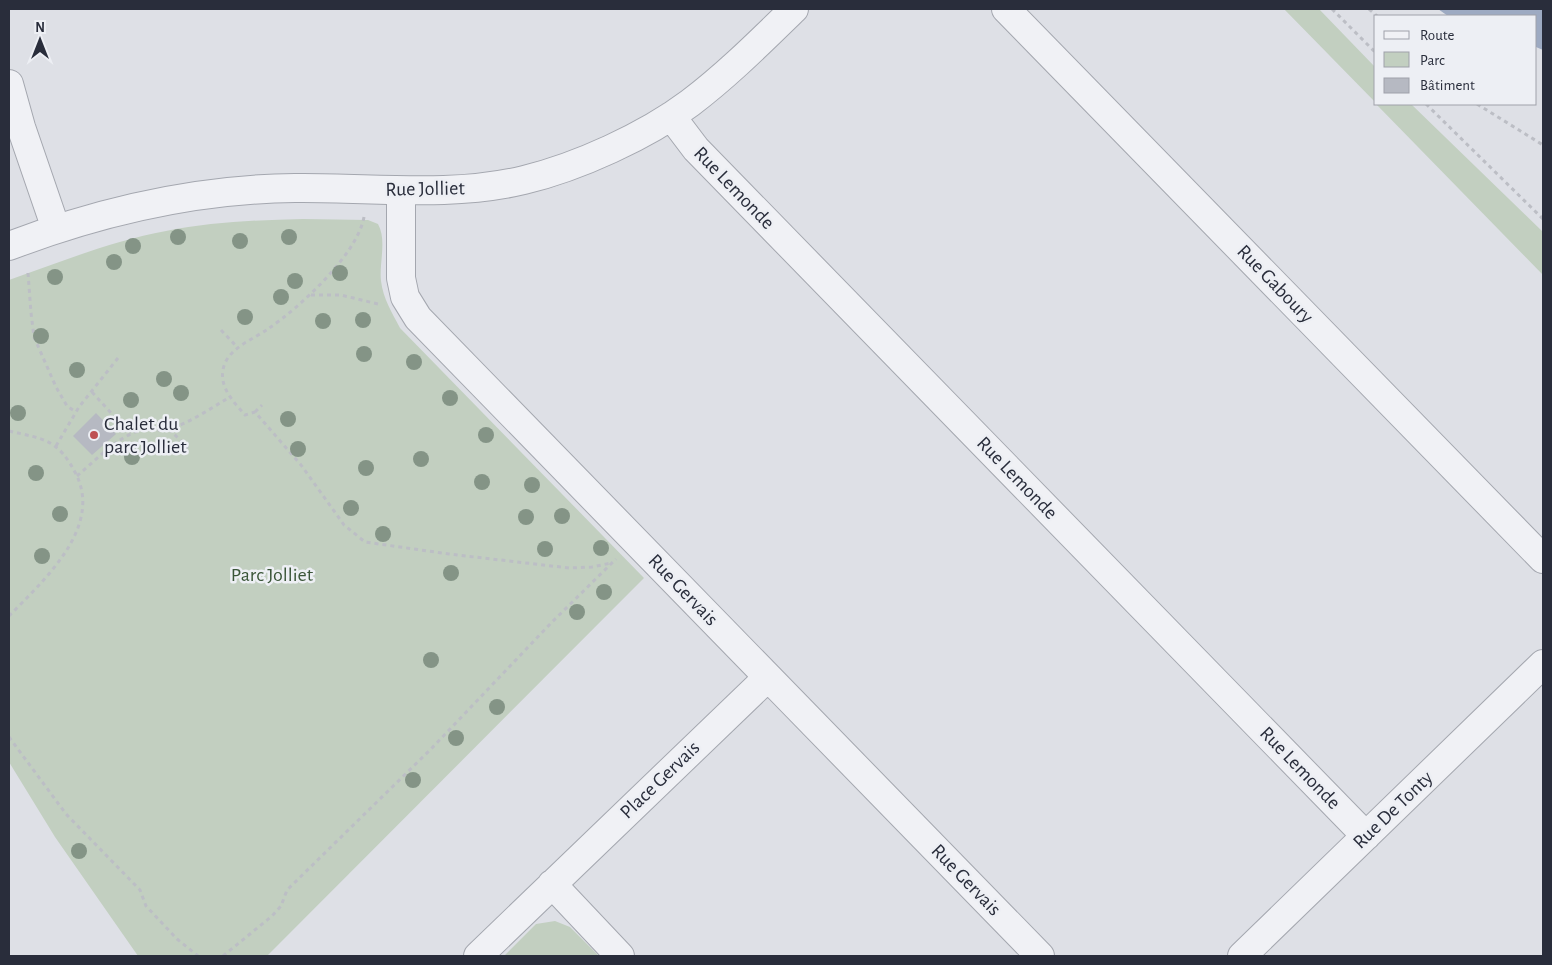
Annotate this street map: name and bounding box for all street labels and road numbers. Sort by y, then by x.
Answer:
street label: Rue Lemonde [690,143,778,233]
street label: Rue Jolliet [385,178,465,200]
street label: Rue Gaboury [1233,241,1317,327]
street label: Rue Lemonde [973,433,1061,523]
street label: Rue Gervais [644,550,722,630]
street label: Rue Lemonde [1256,723,1344,813]
street label: Place Gervais [616,737,704,823]
street label: Rue De Tonty [1349,767,1437,853]
street label: Rue Gervais [927,840,1005,920]

